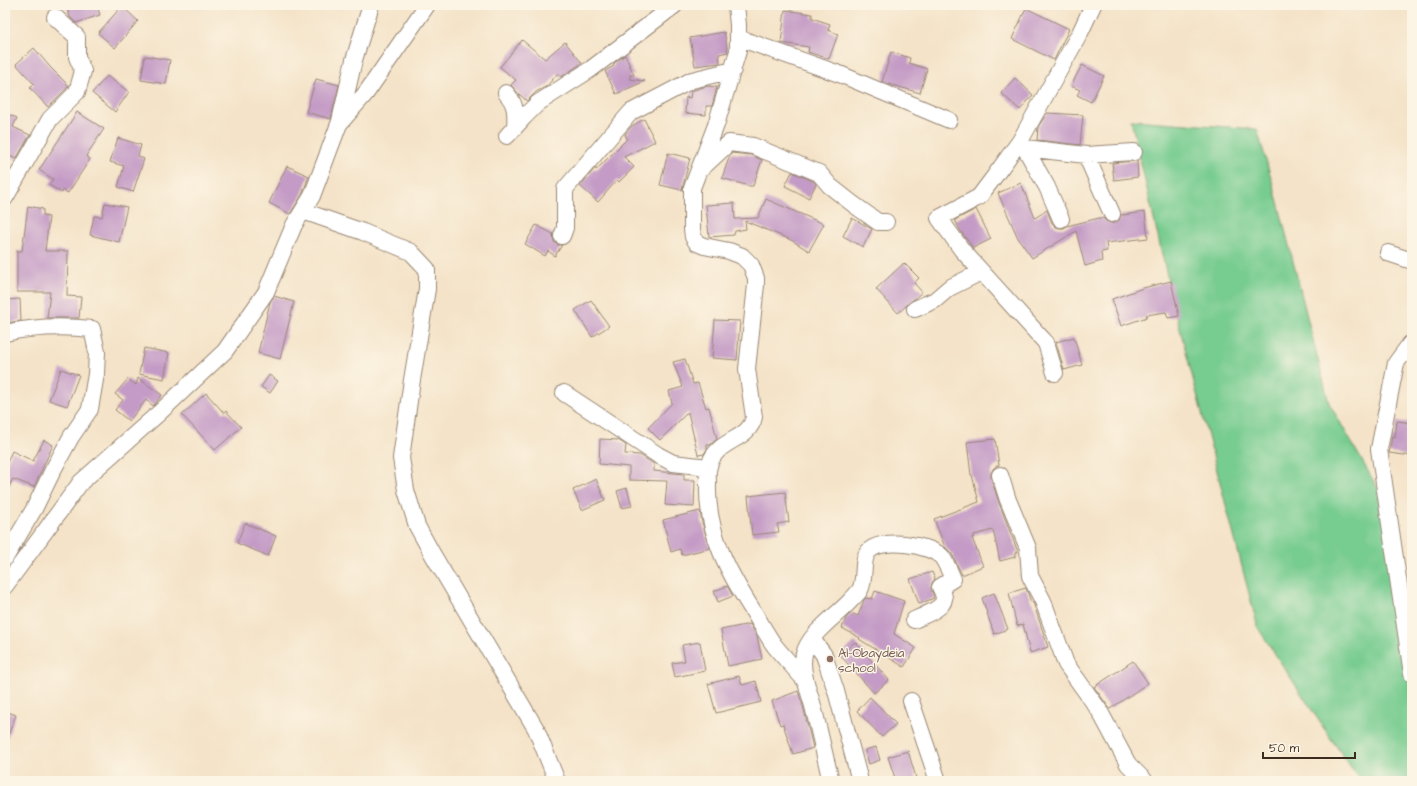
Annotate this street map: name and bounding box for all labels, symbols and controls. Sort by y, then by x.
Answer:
place label: Al-Obaydeia school [838,644,905,677]
marker: Al-Obaydeia school [825,654,835,664]
scale bar [1263,734,1355,760]
text: 50 m [1269,740,1300,757]

